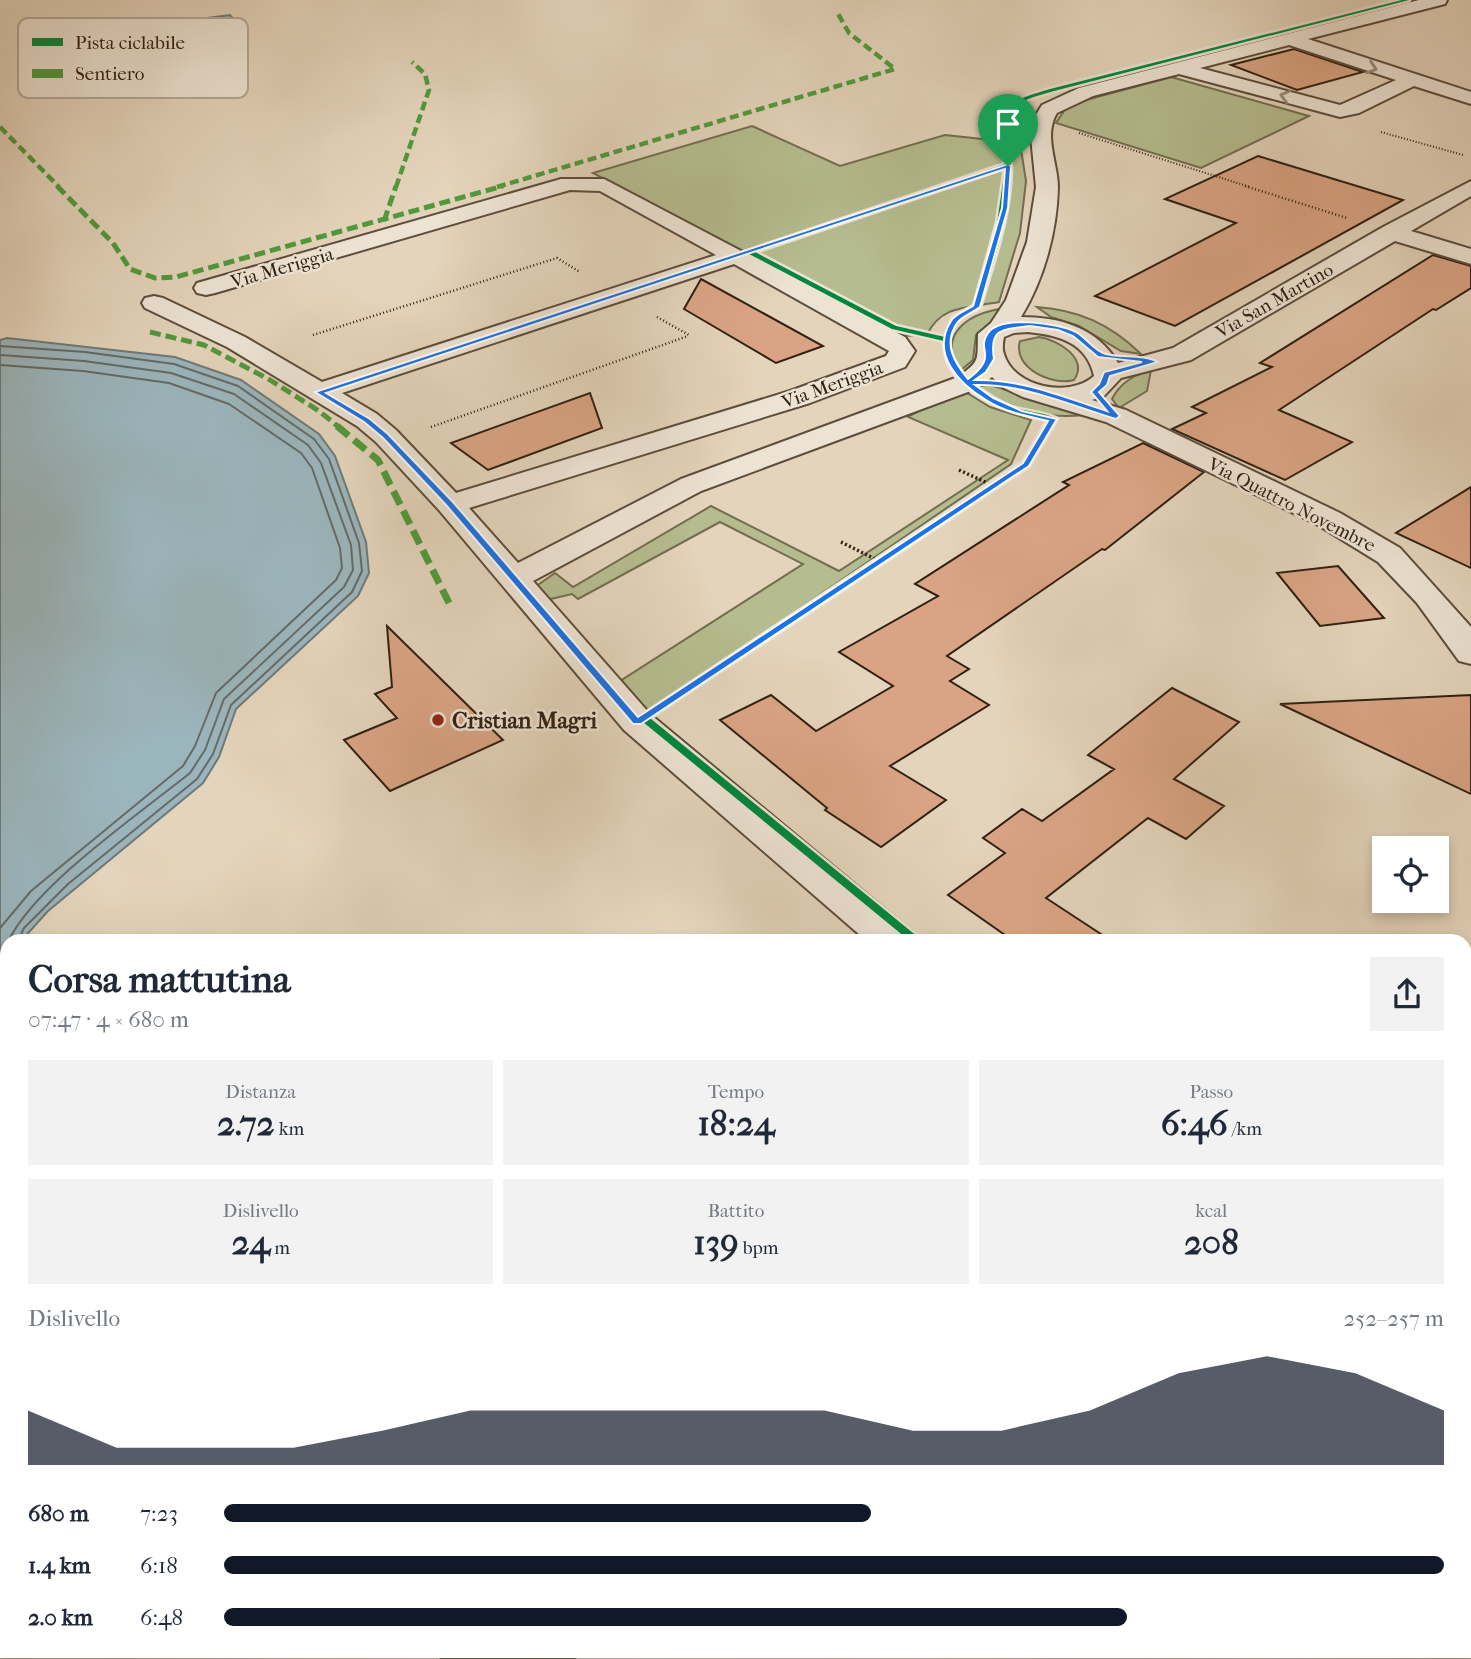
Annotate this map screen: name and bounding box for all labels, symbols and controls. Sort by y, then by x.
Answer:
legend [18,18,248,98]
text: Pista ciclabile [75,32,185,54]
one-way arrow [1365,59,1377,74]
text: Sentiero [75,63,145,85]
one-way arrow [1280,90,1292,105]
pin [978,94,1038,166]
icon: arrive [989,105,1027,143]
street label: Via Meriggia [227,243,336,293]
street label: Via San Martino [1211,258,1337,344]
street label: Via Meriggia [778,356,886,414]
street label: Via Quattro Novembre [1203,453,1379,557]
place label: Cristian Magri [452,707,597,734]
marker: Cristian Magri [430,712,446,728]
map controls [1372,836,1449,913]
button: locate [1372,836,1449,913]
text: Corsa mattutina [28,957,291,1002]
button: share [1370,957,1444,1031]
text: 07:47 · 4 × 680 m [28,1006,189,1033]
text: Distanza [225,1081,296,1103]
text: Tempo [708,1081,764,1103]
text: Passo [1189,1081,1233,1103]
text: 2.72 [217,1103,275,1144]
text: 18:24 [697,1103,775,1144]
text: 6:46 [1161,1103,1228,1144]
text: km [275,1118,304,1140]
text: /km [1228,1118,1262,1140]
text: Dislivello [223,1200,299,1222]
text: Battito [708,1200,764,1222]
text: kcal [1195,1200,1227,1222]
text: 24 [231,1222,270,1263]
text: 139 [693,1222,739,1263]
text: 208 [1184,1222,1239,1263]
text: m [270,1237,290,1259]
text: bpm [739,1237,779,1259]
text: Dislivello [28,1305,120,1332]
text: 252–257 m [1343,1305,1444,1332]
text: 680 m [28,1500,89,1527]
text: 7:23 [140,1500,178,1527]
text: 1.4 km [28,1552,91,1579]
text: 6:18 [140,1552,178,1579]
text: 2.0 km [28,1604,93,1631]
text: 6:48 [140,1604,183,1631]

